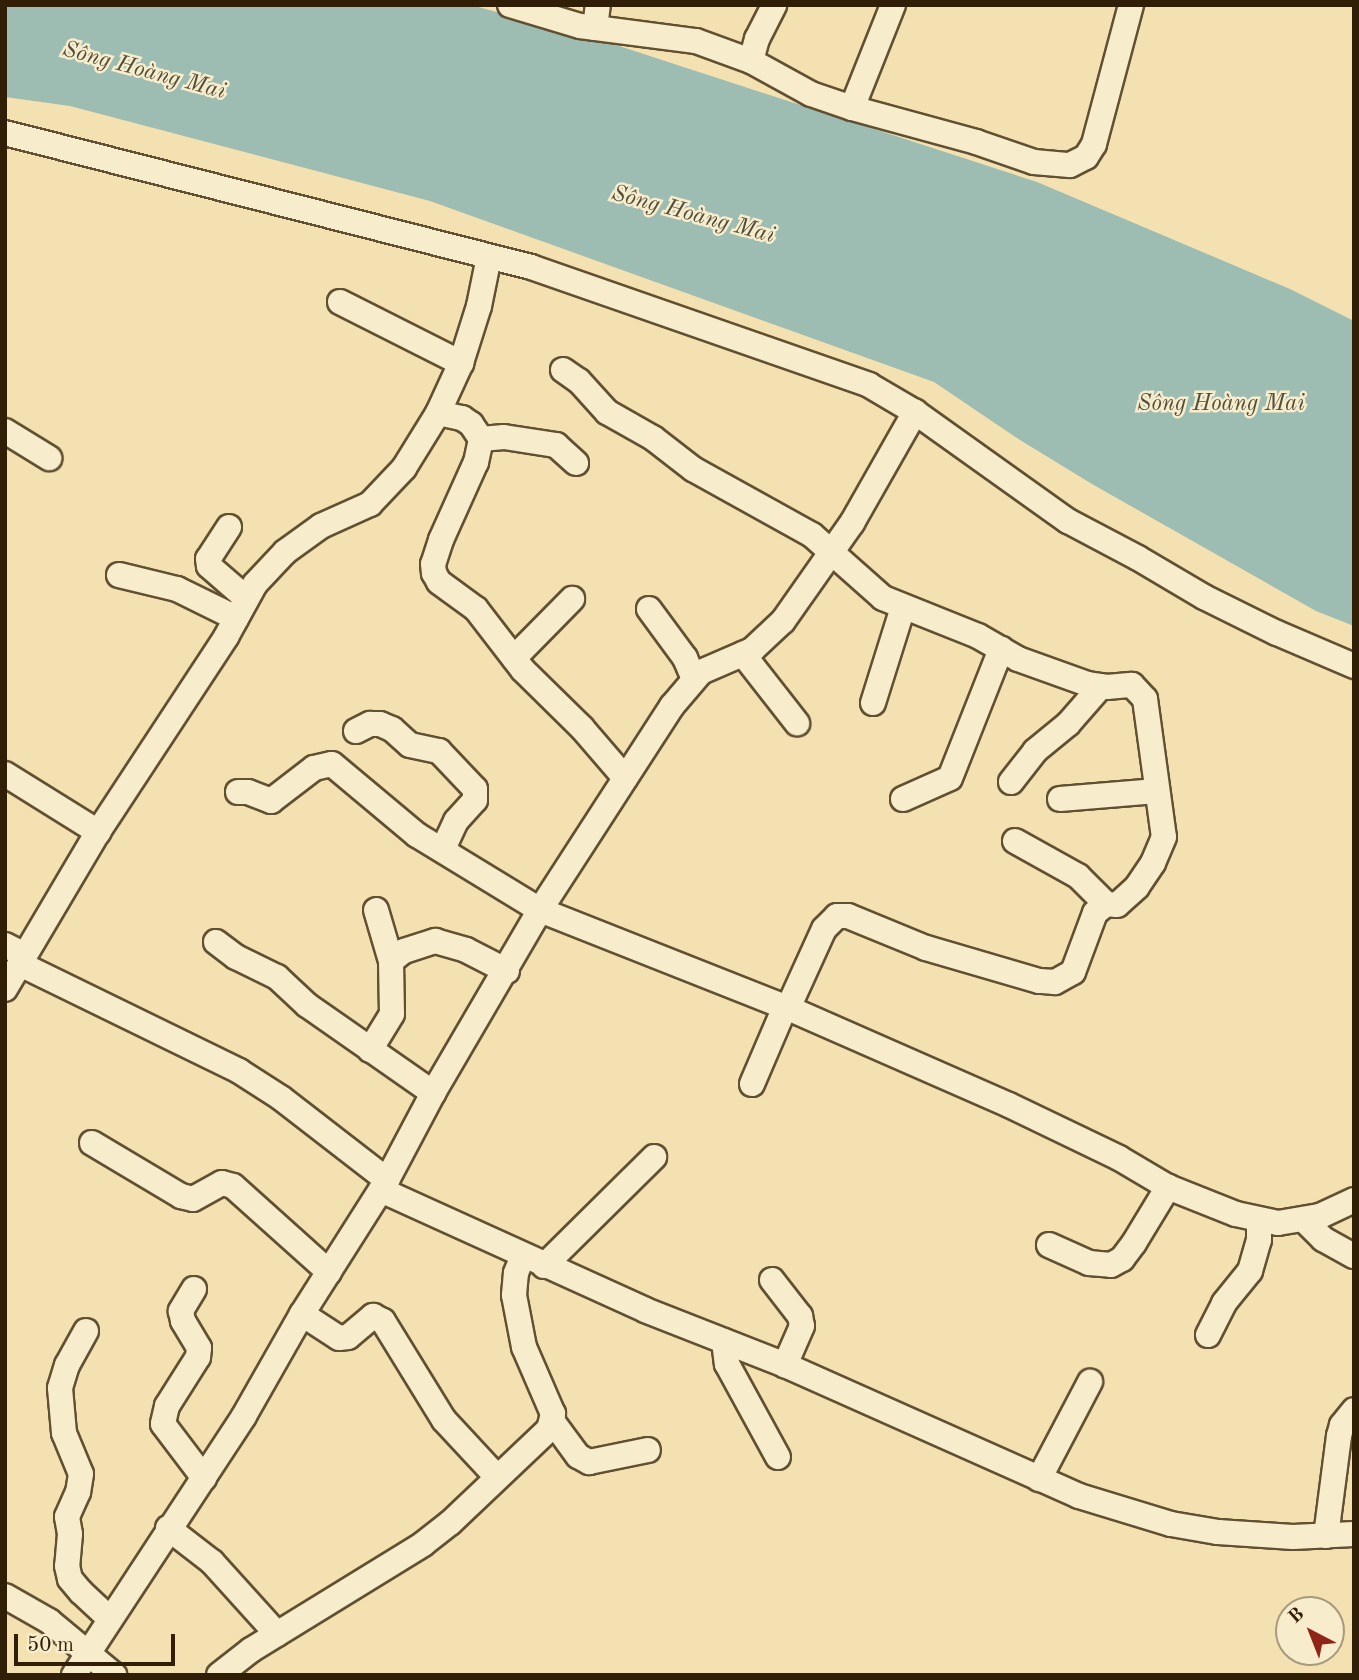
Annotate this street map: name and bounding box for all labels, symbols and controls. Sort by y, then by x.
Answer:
water label: Sông Hoàng Mai [59,36,229,106]
water label: Sông Hoàng Mai [608,180,778,250]
water label: Sông Hoàng Mai [1137,390,1305,418]
north arrow [1275,1596,1345,1666]
text: B [1286,1605,1308,1628]
scale bar [18,1620,178,1664]
text: 50 m [27,1635,74,1656]

